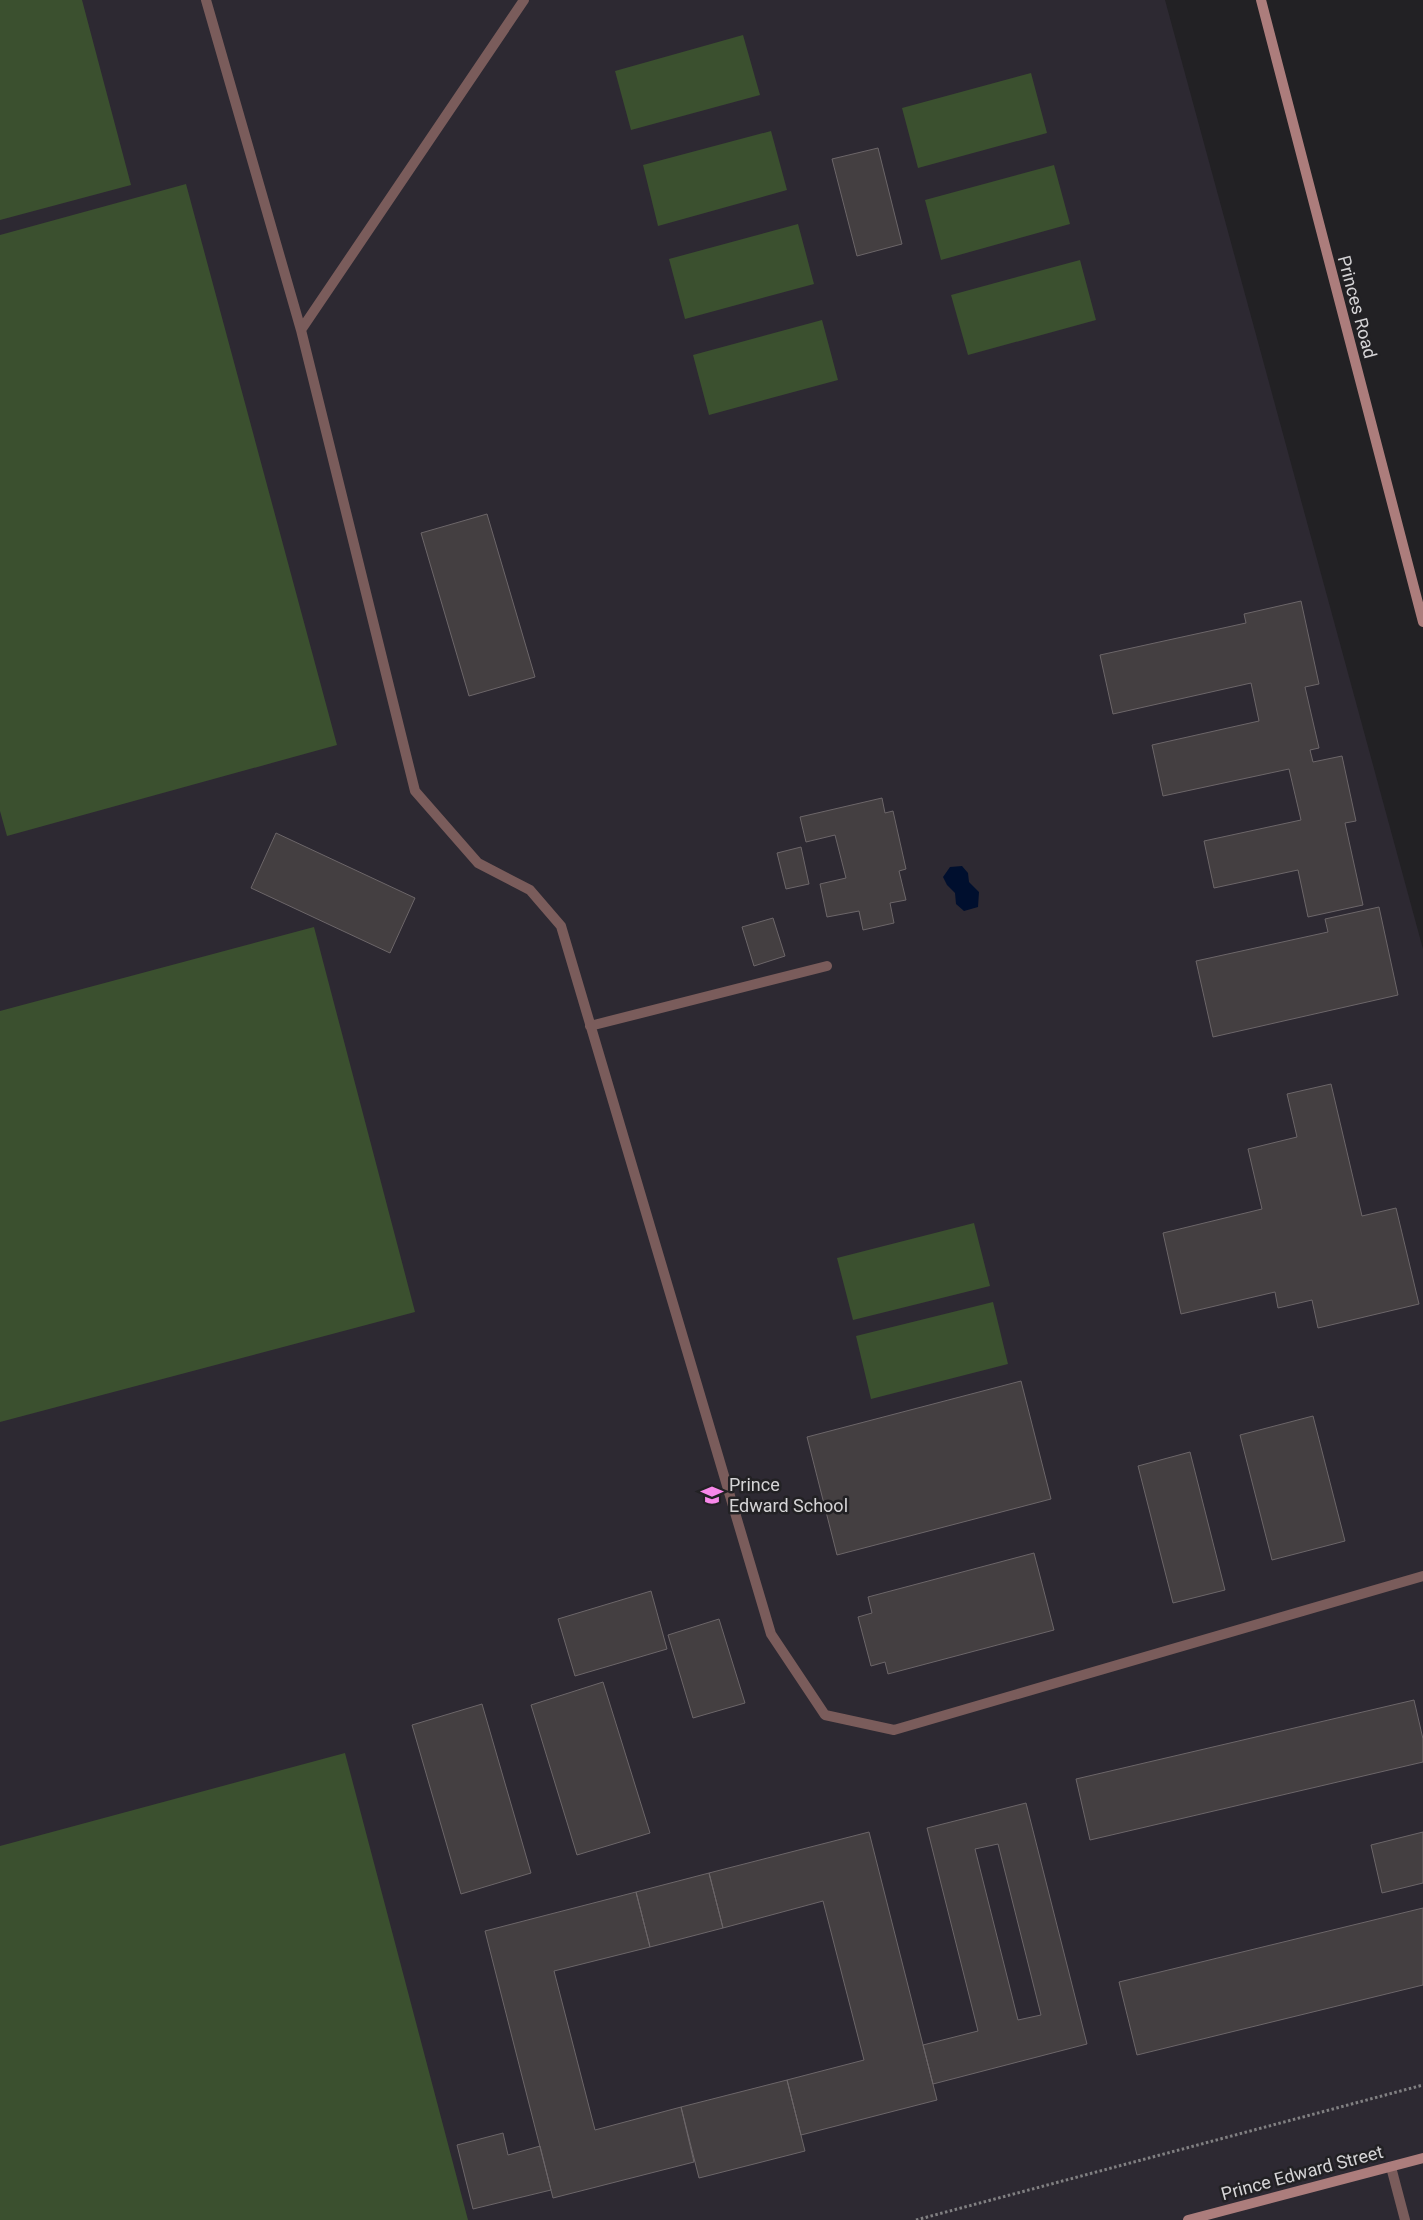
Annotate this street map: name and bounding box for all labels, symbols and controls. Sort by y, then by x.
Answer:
street label: Princes Road [1334,253,1381,361]
place label: Prince Edward School [729,1474,848,1516]
school or university icon: Prince Edward School [699,1482,725,1508]
street label: Prince Edward Street [1219,2141,1385,2204]

